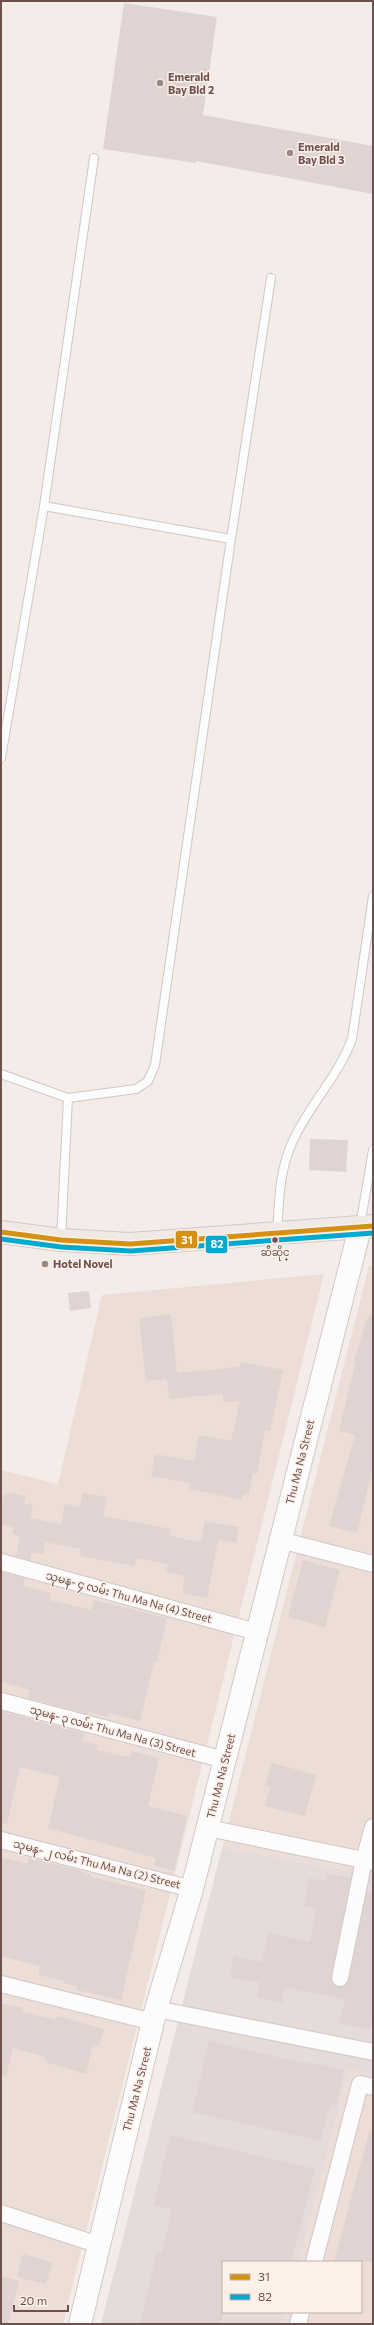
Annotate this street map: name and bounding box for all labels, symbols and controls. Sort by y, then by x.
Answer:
place label: Emerald Bay Bld 2 [168,70,214,96]
marker: Emerald Bay Bld 2 [155,78,165,88]
place label: Emerald Bay Bld 3 [298,140,344,166]
marker: Emerald Bay Bld 3 [285,148,295,158]
line badge: 31 [175,1230,198,1249]
text: 31 [181,1233,193,1246]
line badge: 82 [205,1235,228,1254]
marker: ဆီဆိုင္ [270,1235,280,1245]
text: 82 [211,1237,224,1250]
place label: ဆီဆိုင္ [260,1245,290,1261]
place label: Hotel Novel [53,1257,112,1270]
marker: Hotel Novel [40,1259,50,1269]
street label: Thu Ma Na Street [283,1418,316,1506]
street label: သုမန- ၄ လမ်း Thu Ma Na (4) Street [44,1568,214,1628]
street label: သုမန- ၃ လမ်း Thu Ma Na (3) Street [28,1702,198,1762]
street label: Thu Ma Na Street [204,1732,237,1820]
street label: သုမန- ၂ လမ်း Thu Ma Na (2) Street [11,1836,183,1894]
street label: Thu Ma Na Street [120,2045,153,2133]
legend [222,2261,362,2313]
text: 31 [258,2269,270,2283]
scale bar [14,2287,68,2313]
text: 82 [258,2289,272,2303]
text: 20 m [20,2293,47,2307]

